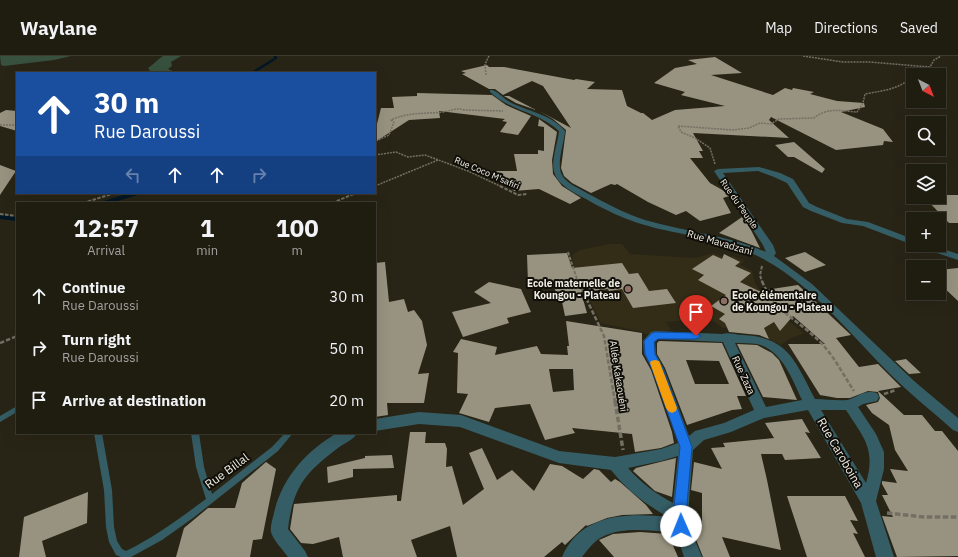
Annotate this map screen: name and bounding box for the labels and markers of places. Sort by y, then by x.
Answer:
place label: Ecole maternelle de Koungou - Plateau [527,277,620,302]
marker: Ecole maternelle de Koungou - Plateau [623,284,633,294]
place label: Ecole élémentaire de Koungou - Plateau [732,289,832,314]
pin [679,295,713,336]
marker: Ecole élémentaire de Koungou - Plateau [719,296,729,306]

